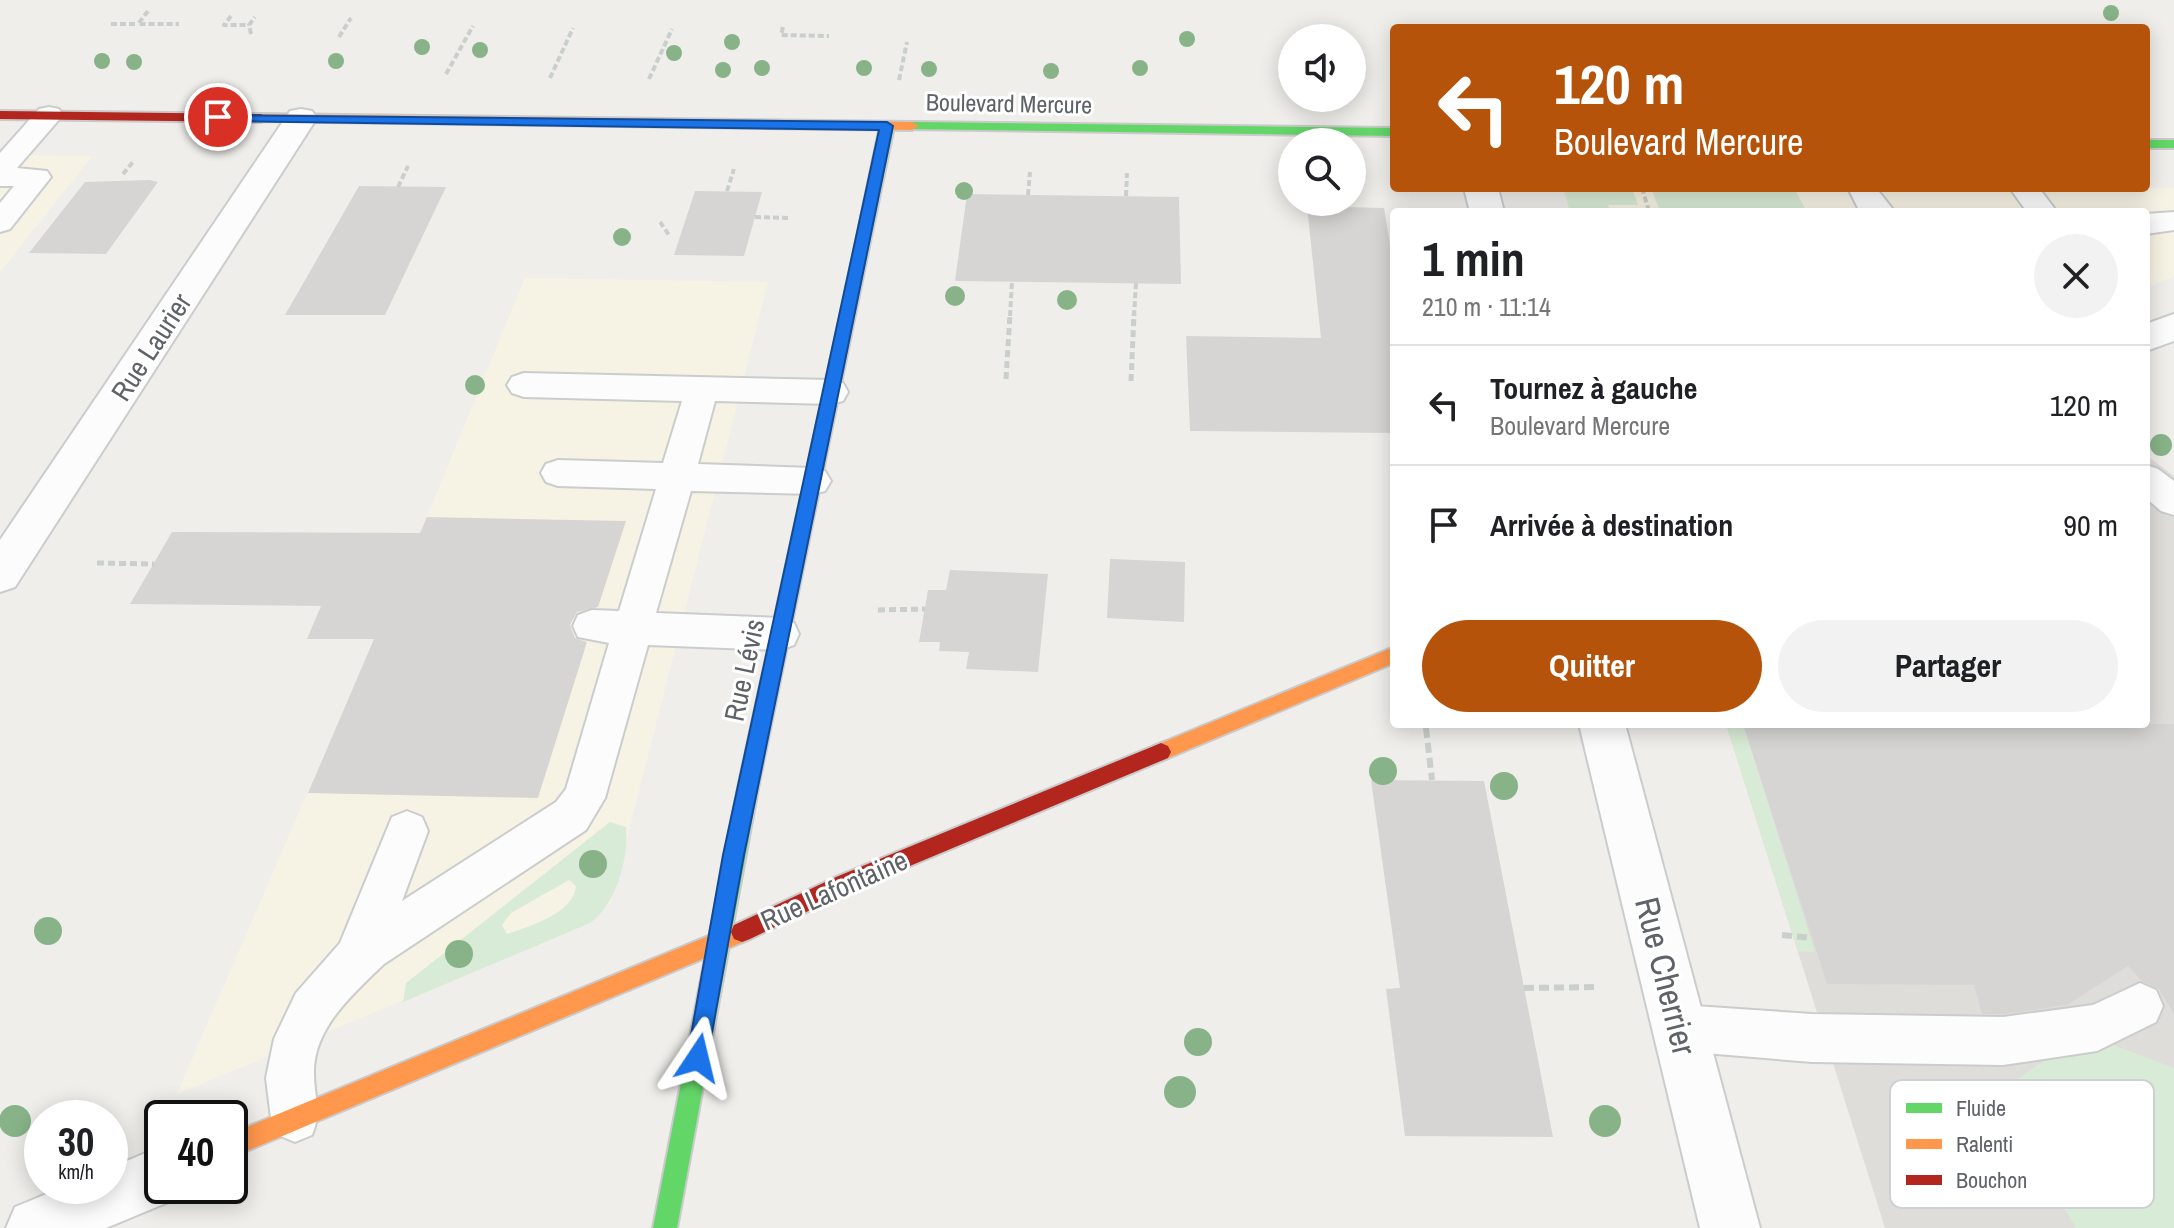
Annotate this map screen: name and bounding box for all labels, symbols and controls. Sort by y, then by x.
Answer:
map controls [1278,24,1366,216]
button: sound [1278,24,1366,112]
text: 120 m [1554,46,1684,121]
icon: left [1422,56,1526,160]
pin [184,83,252,151]
street label: Boulevard Mercure [926,86,1092,120]
icon: arrive [196,95,240,139]
text: Boulevard Mercure [1554,118,1803,166]
button: search [1278,128,1366,216]
text: 1 min [1422,226,1525,291]
button: close [2034,234,2118,318]
street label: Rue Laurier [102,286,200,408]
text: 210 m · 11:14 [1422,289,1551,324]
text: Tournez à gauche [1490,368,1697,408]
icon: left [1422,383,1466,427]
text: 120 m [2050,385,2118,425]
text: Boulevard Mercure [1490,408,1670,443]
icon: arrive [1422,503,1466,547]
text: Arrivée à destination [1490,505,1733,545]
text: 90 m [2063,505,2118,545]
street label: Rue Lévis [715,615,773,725]
button: Quitter [1422,620,1762,712]
button: Partager [1778,620,2118,712]
street label: Rue Lafontaine [755,841,913,939]
street label: Rue Cherrier [1624,892,1708,1060]
position arrow [656,1016,740,1100]
legend [1890,1080,2154,1208]
text: Fluide [1956,1093,2006,1123]
speed limit sign: 40 [144,1100,248,1204]
text: 30 [58,1115,94,1168]
text: Ralenti [1956,1129,2013,1159]
text: km/h [58,1158,94,1185]
text: Bouchon [1956,1165,2027,1195]

